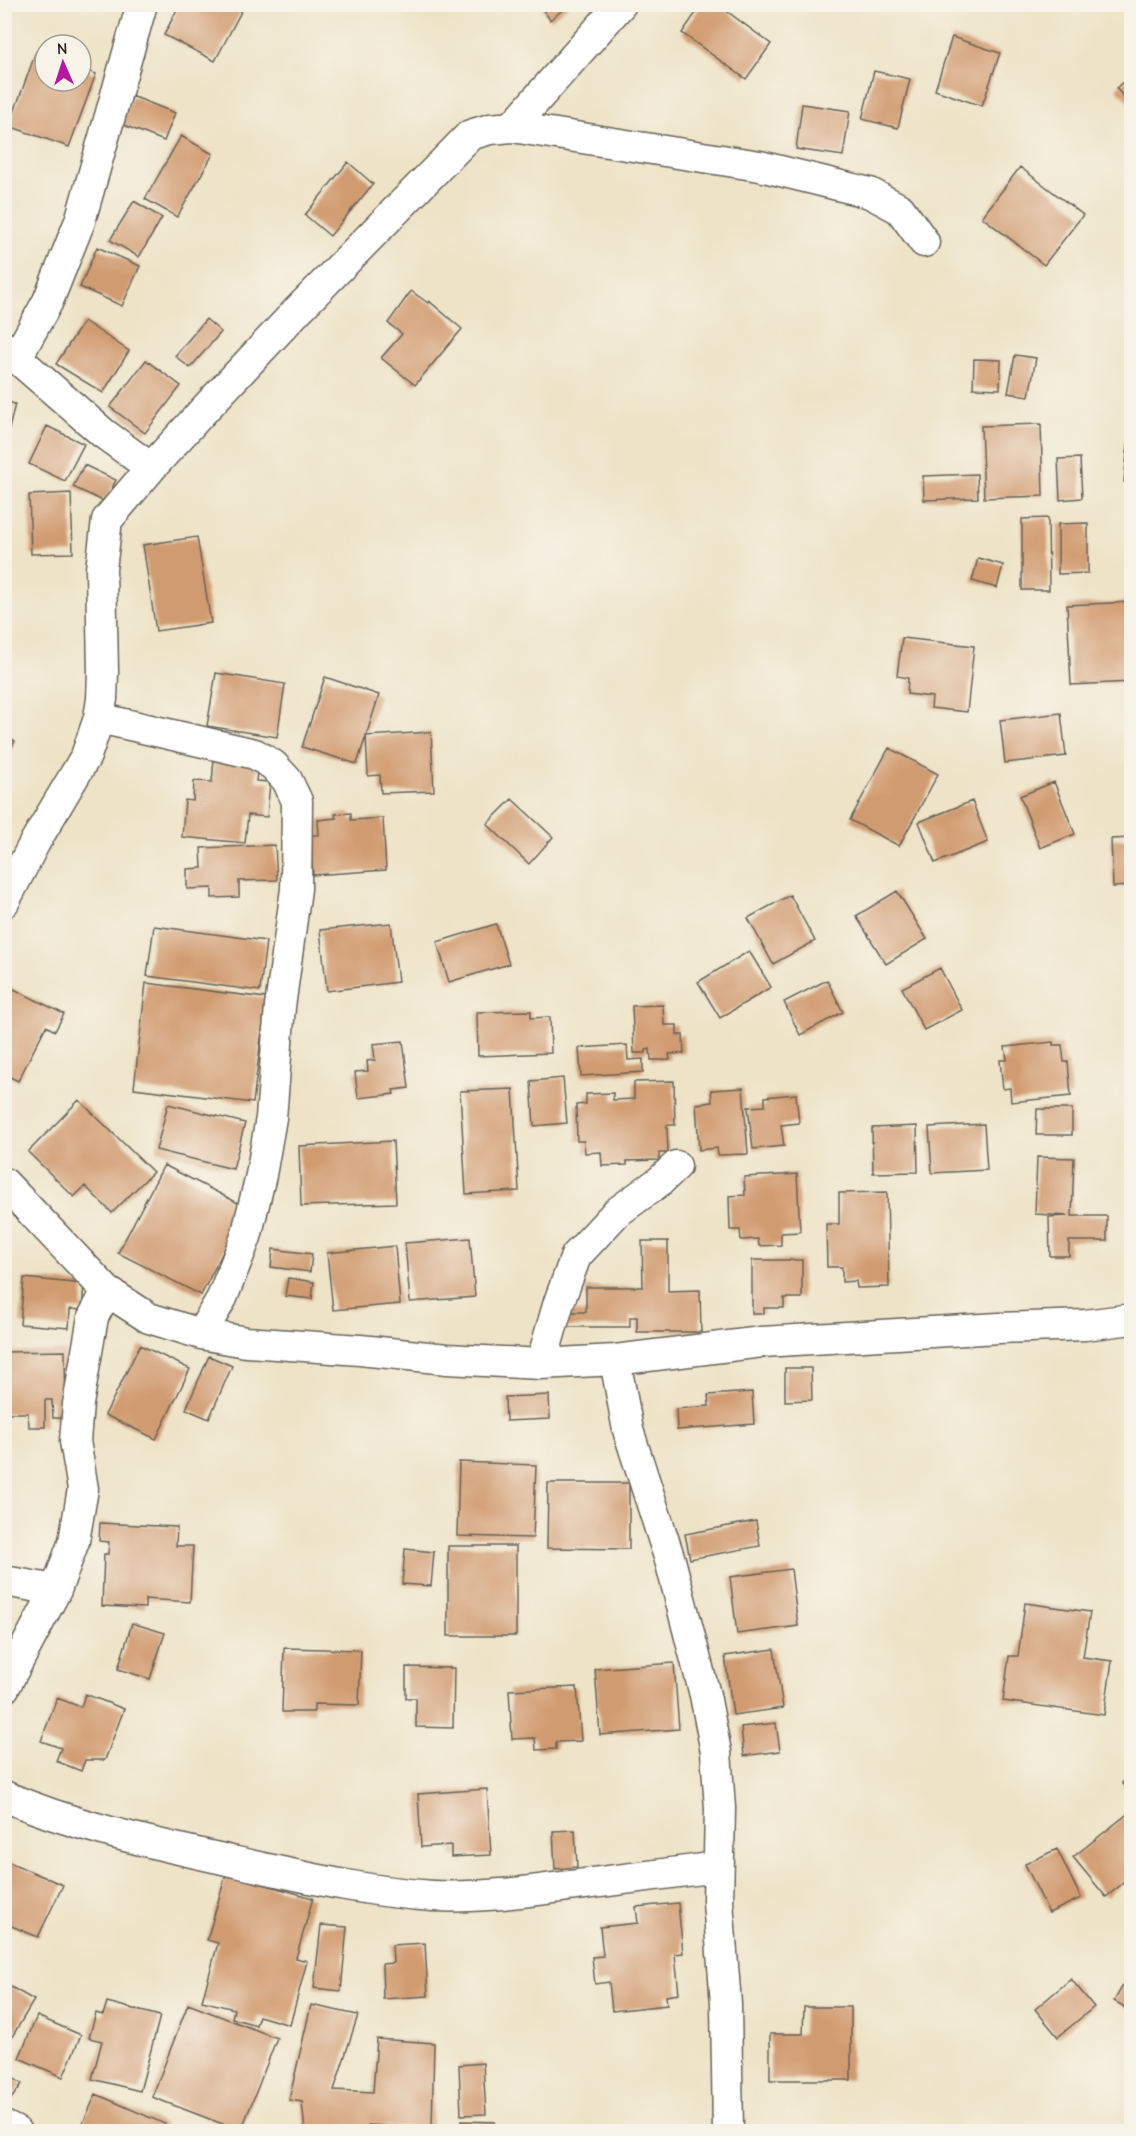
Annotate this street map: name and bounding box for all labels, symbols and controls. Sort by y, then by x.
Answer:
north arrow [33,33,93,93]
text: N [57,40,68,58]

